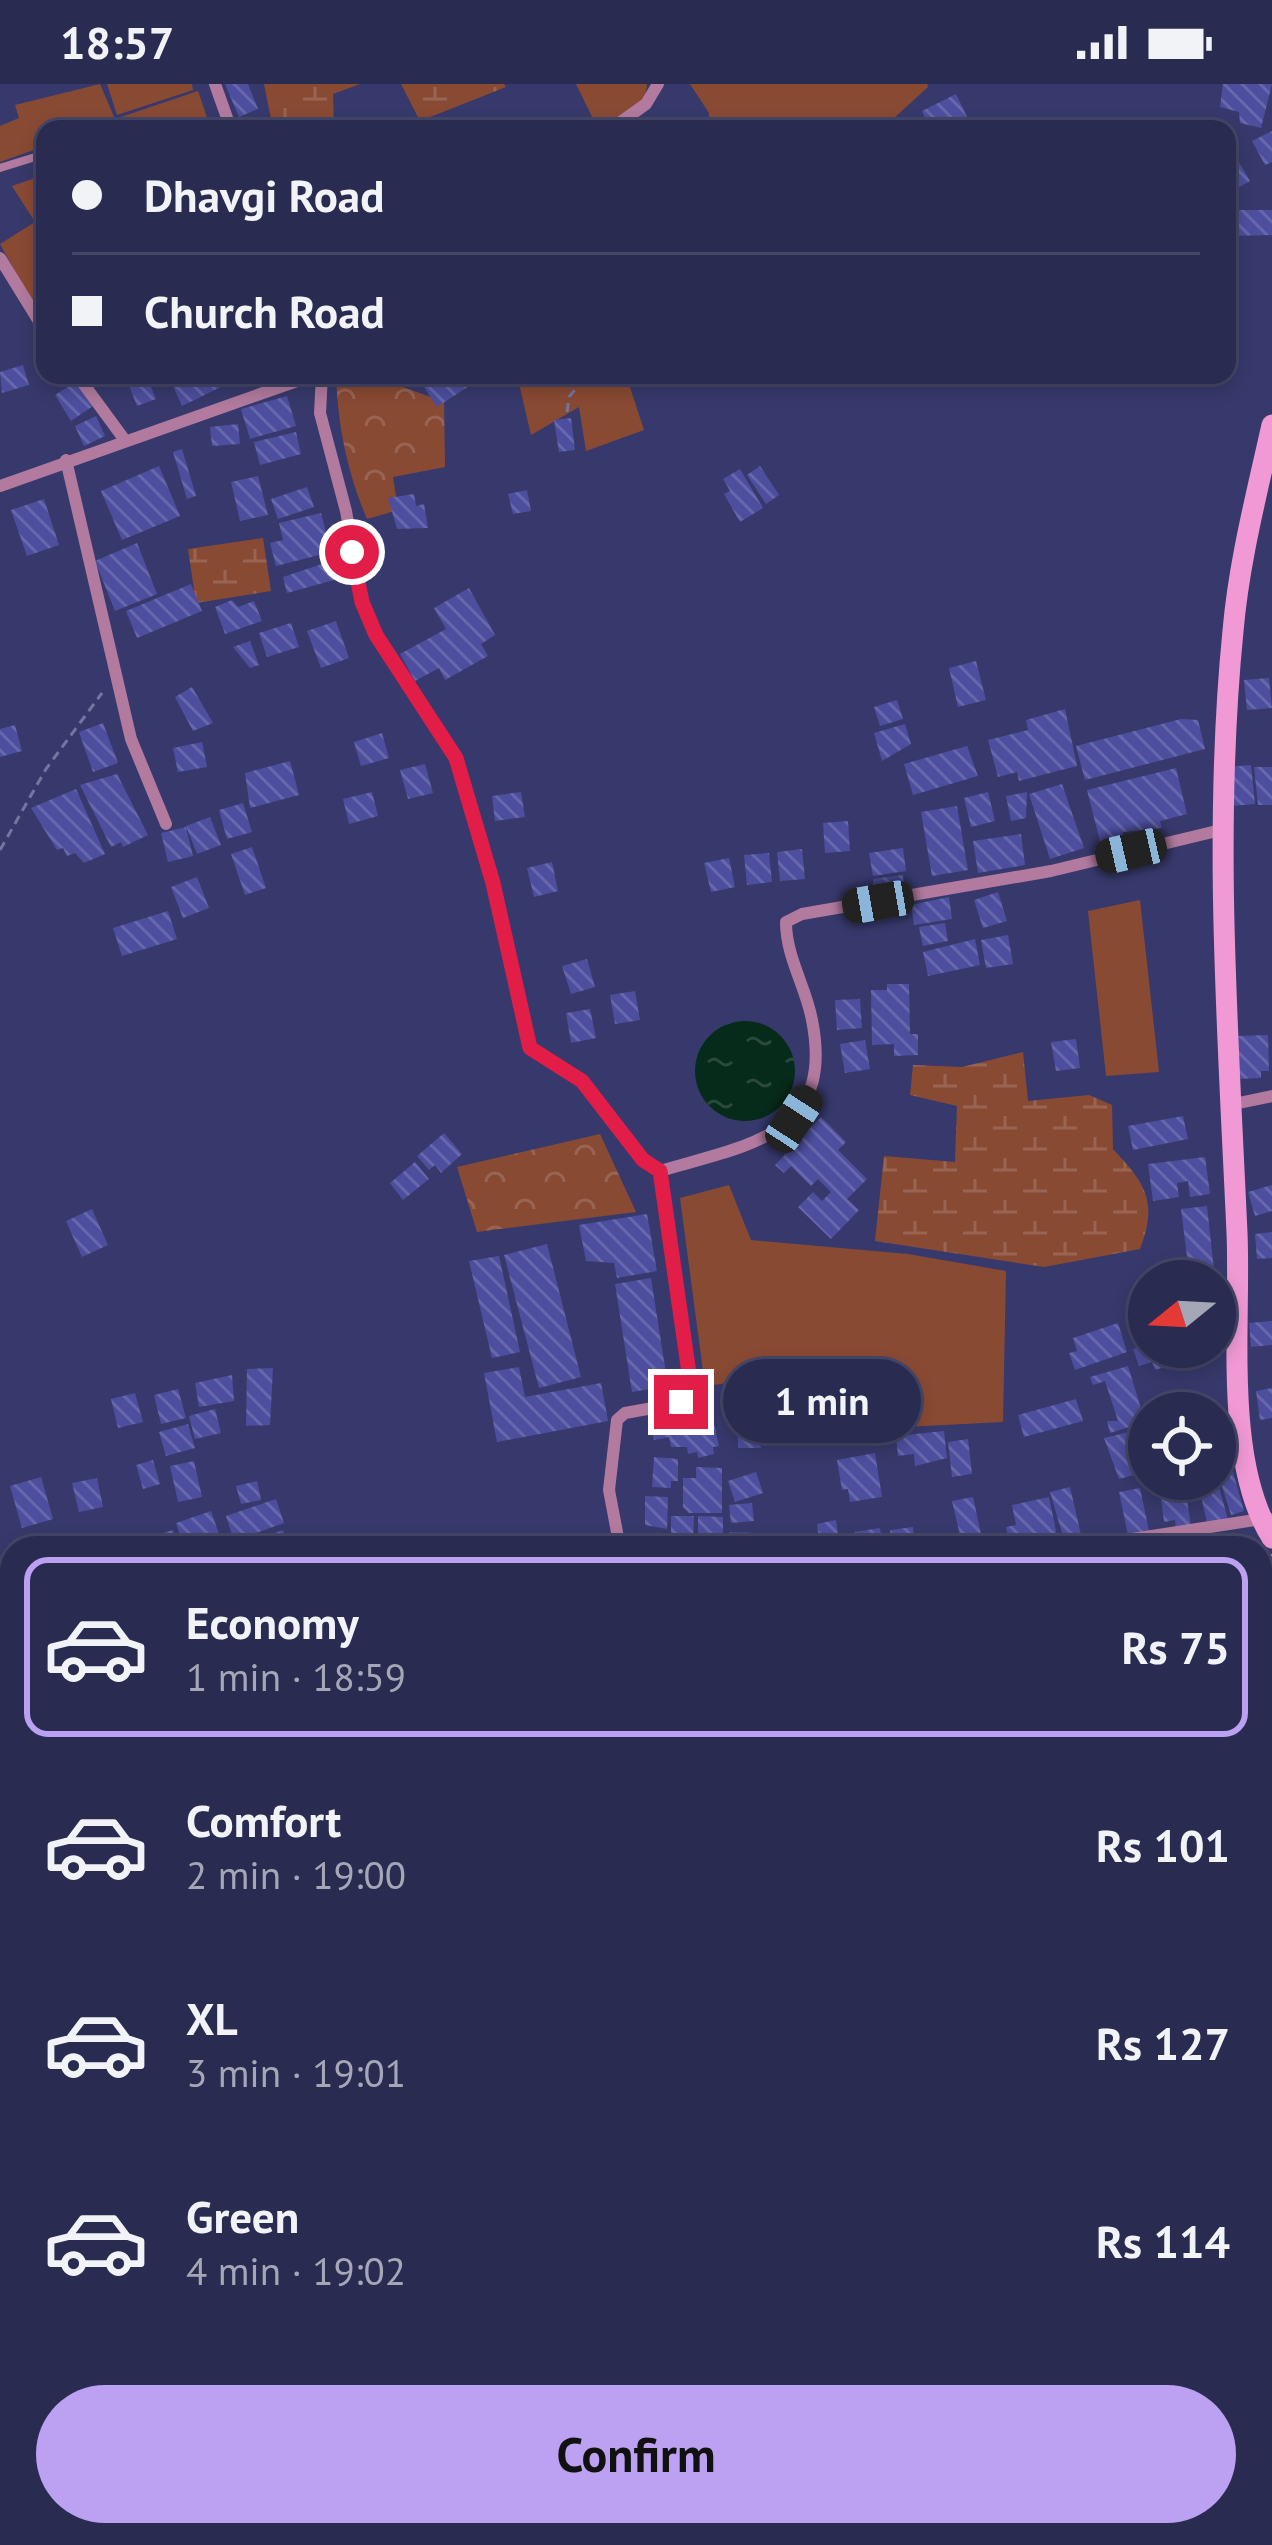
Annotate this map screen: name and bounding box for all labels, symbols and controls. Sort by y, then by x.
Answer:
text: 18:57 [60,13,174,71]
text: Dhavgi Road [144,166,384,224]
text: Church Road [144,282,385,340]
route start [325,525,379,579]
car [1092,825,1170,877]
car [839,878,917,926]
car [759,1079,829,1159]
north arrow [1128,1260,1236,1368]
map controls [1128,1260,1236,1500]
callout: 1 min [723,1360,921,1444]
route end [654,1375,708,1429]
text: 1 min [774,1375,870,1426]
button: locate [1128,1392,1236,1500]
icon: car [42,1593,150,1701]
text: Economy [186,1593,359,1651]
text: Rs 75 [1122,1618,1230,1676]
text: 1 min · 18:59 [186,1651,406,1702]
icon: car [42,1791,150,1899]
text: Comfort [186,1791,341,1849]
text: Rs 101 [1096,1816,1230,1874]
text: 2 min · 19:00 [186,1849,406,1900]
icon: car [42,1989,150,2097]
text: XL [186,1989,238,2047]
text: Rs 127 [1096,2014,1230,2072]
text: 3 min · 19:01 [186,2047,406,2098]
icon: car [42,2187,150,2295]
text: Green [186,2187,299,2245]
text: Rs 114 [1096,2212,1230,2270]
text: 4 min · 19:02 [186,2245,406,2296]
button: Confirm [36,2385,1236,2523]

